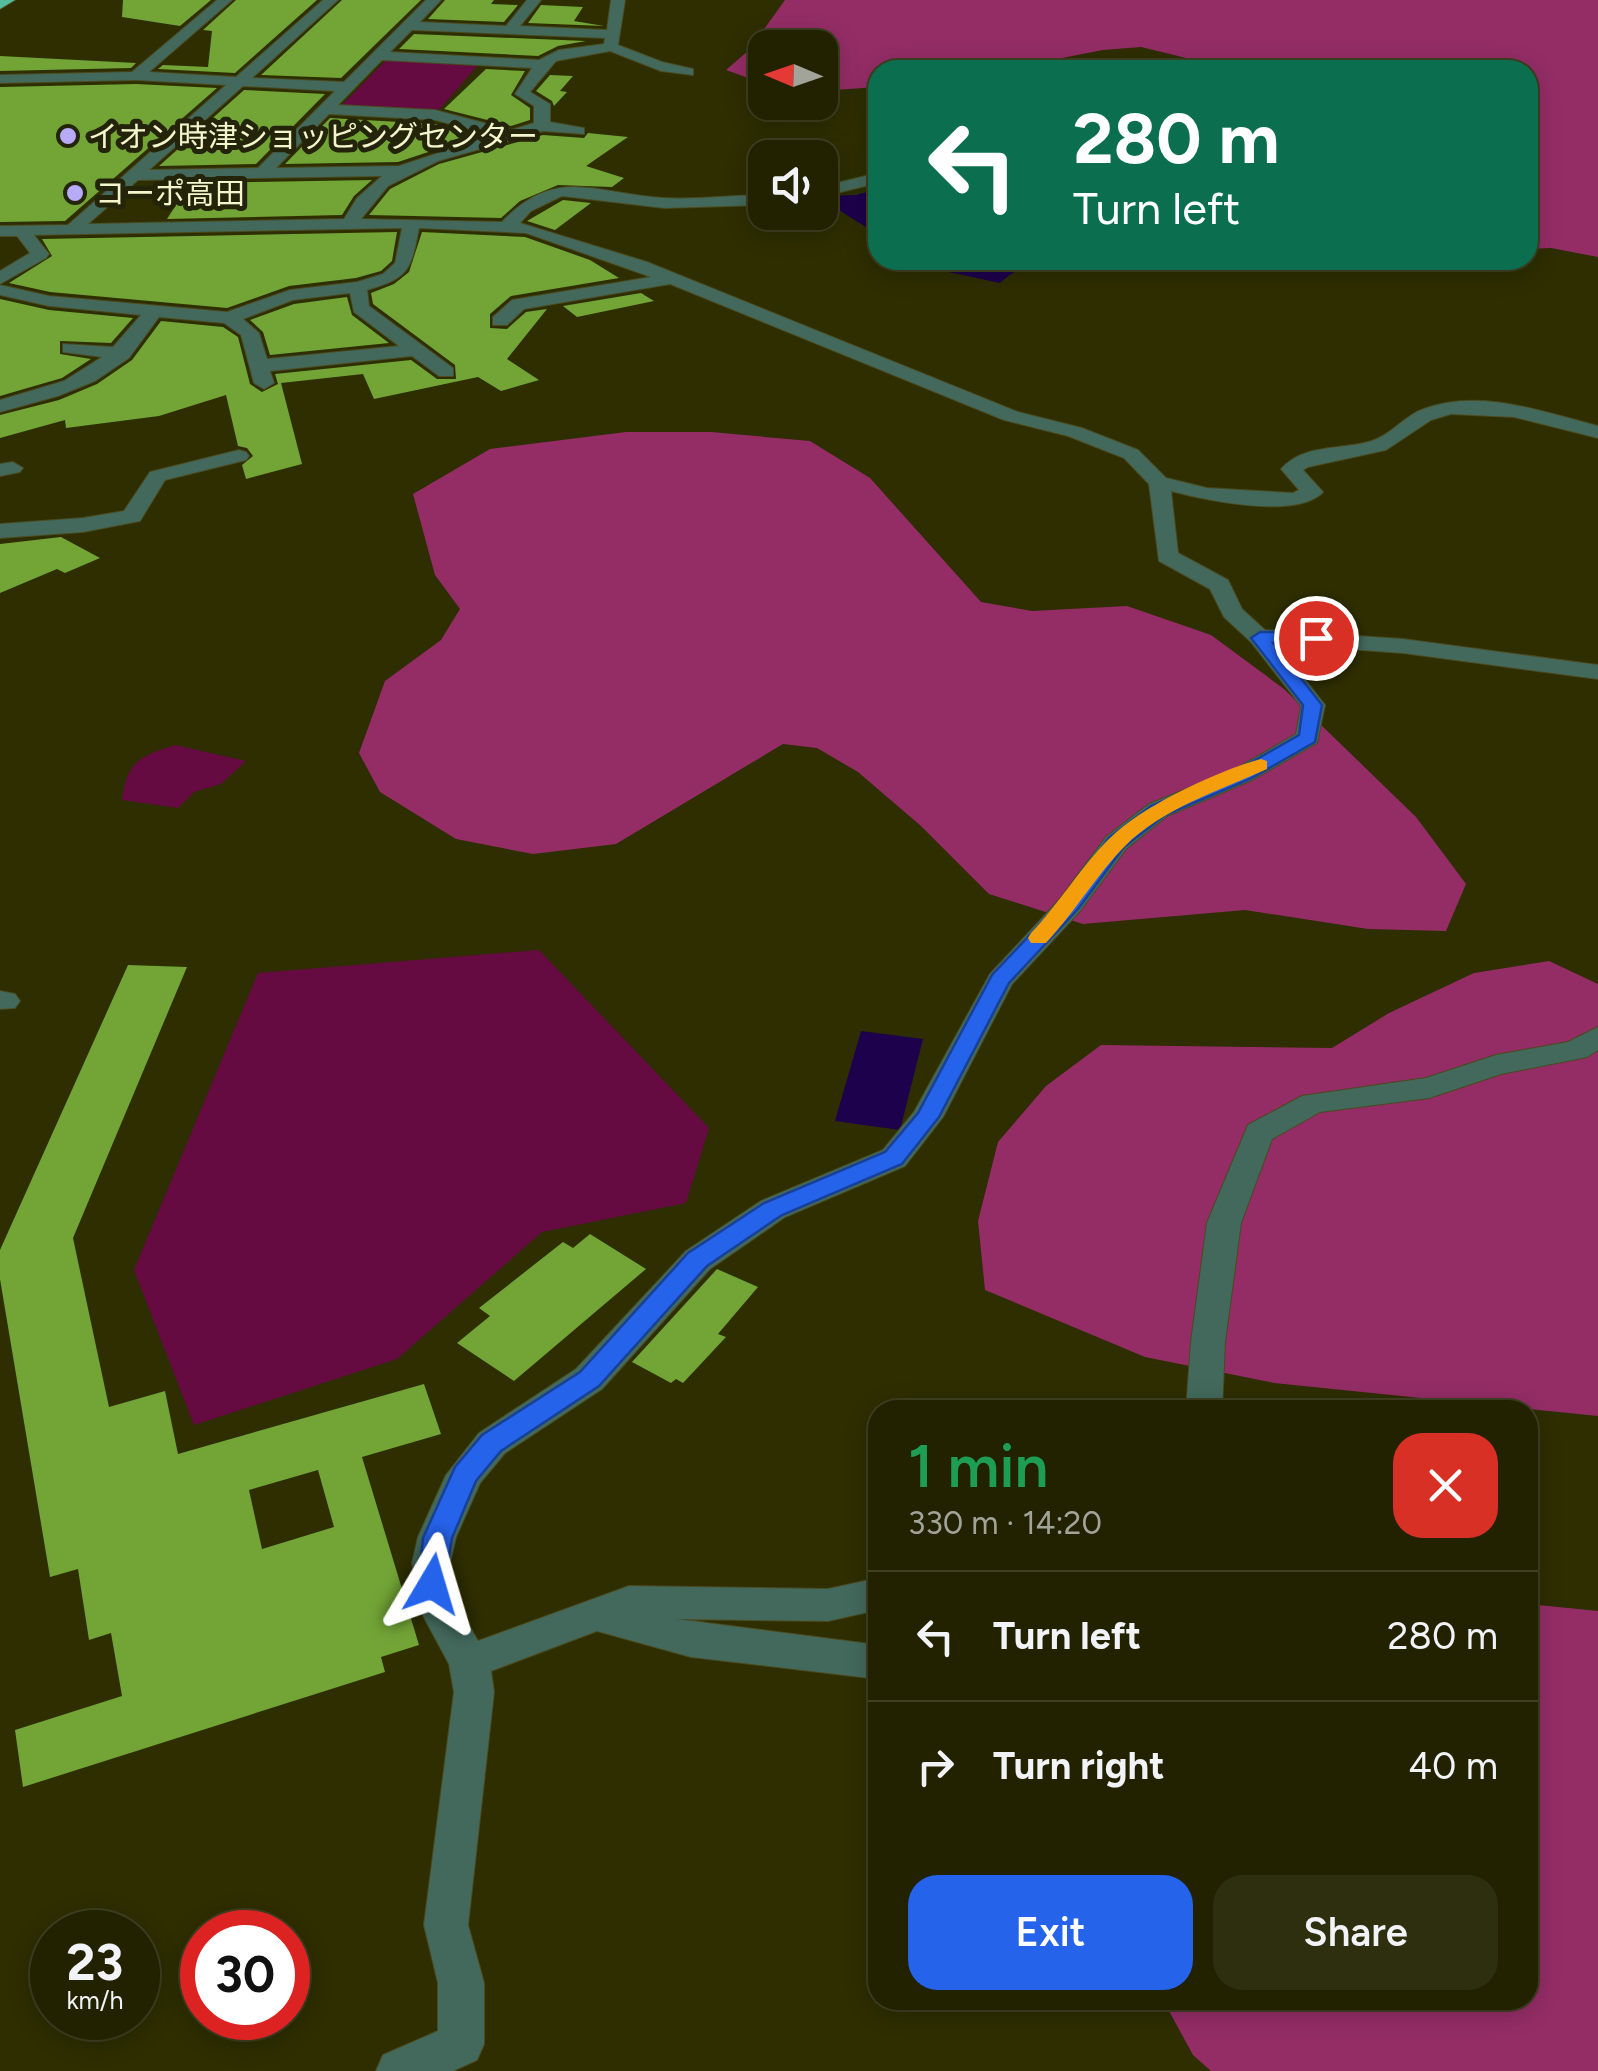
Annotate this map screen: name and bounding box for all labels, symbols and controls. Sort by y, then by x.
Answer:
north arrow [748,30,838,120]
map controls [748,30,838,230]
text: 280 m [1073,96,1279,181]
icon: left [908,100,1038,230]
place label: イオン時津ショッピングセンター [88,118,538,155]
marker: イオン時津ショッピングセンター [57,125,79,147]
button: sound [748,140,838,230]
place label: コーポ高田 [95,175,245,212]
text: Turn left [1073,181,1240,235]
marker: コーポ高田 [64,182,86,204]
pin [1274,596,1359,681]
icon: arrive [1289,611,1344,666]
text: 1 min [908,1430,1048,1502]
button: close [1393,1433,1498,1538]
text: 330 m · 14:20 [908,1504,1102,1542]
position arrow [380,1532,484,1636]
icon: left [908,1609,963,1664]
text: Turn left [993,1613,1141,1659]
text: 280 m [1387,1613,1498,1659]
icon: right [908,1739,963,1794]
text: Turn right [993,1743,1165,1789]
text: 40 m [1408,1743,1498,1789]
button: Exit [908,1875,1193,1990]
button: Share [1213,1875,1498,1990]
speed limit sign: 30 [180,1910,310,2040]
text: 23 [67,1932,123,1993]
text: km/h [66,1985,124,2015]

